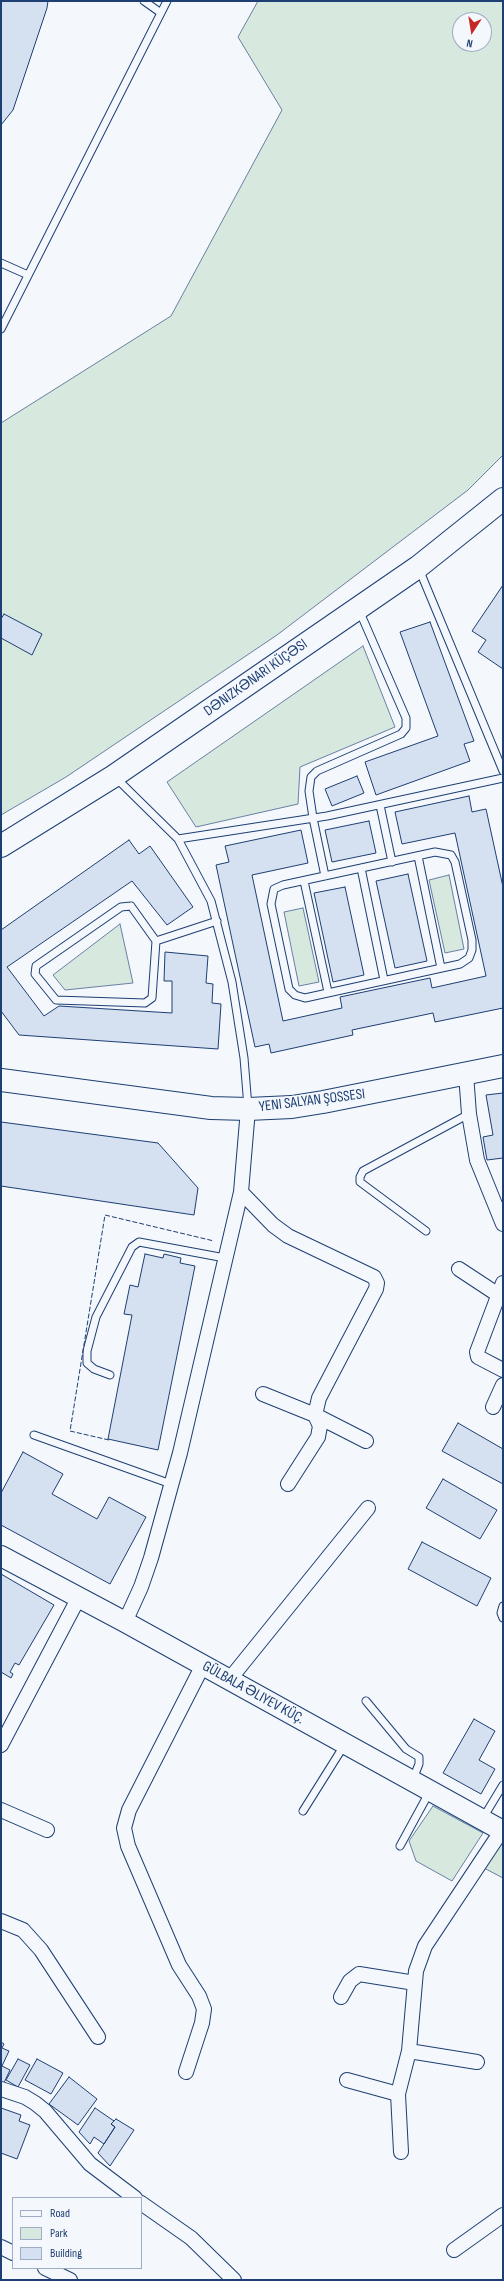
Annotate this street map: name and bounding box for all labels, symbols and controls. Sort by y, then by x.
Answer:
north arrow [452,12,492,52]
text: N [465,36,474,50]
street label: DƏNIZKƏNARI KÜÇƏSI [201,636,311,720]
street label: YENI SALYAN ŞOSSESI [258,1086,366,1116]
street label: GÜLBALA ƏLIYEV KÜÇ. [199,1658,307,1728]
legend [12,2197,142,2269]
text: Road [50,2206,70,2221]
text: Park [50,2226,68,2241]
text: Building [50,2246,82,2261]

